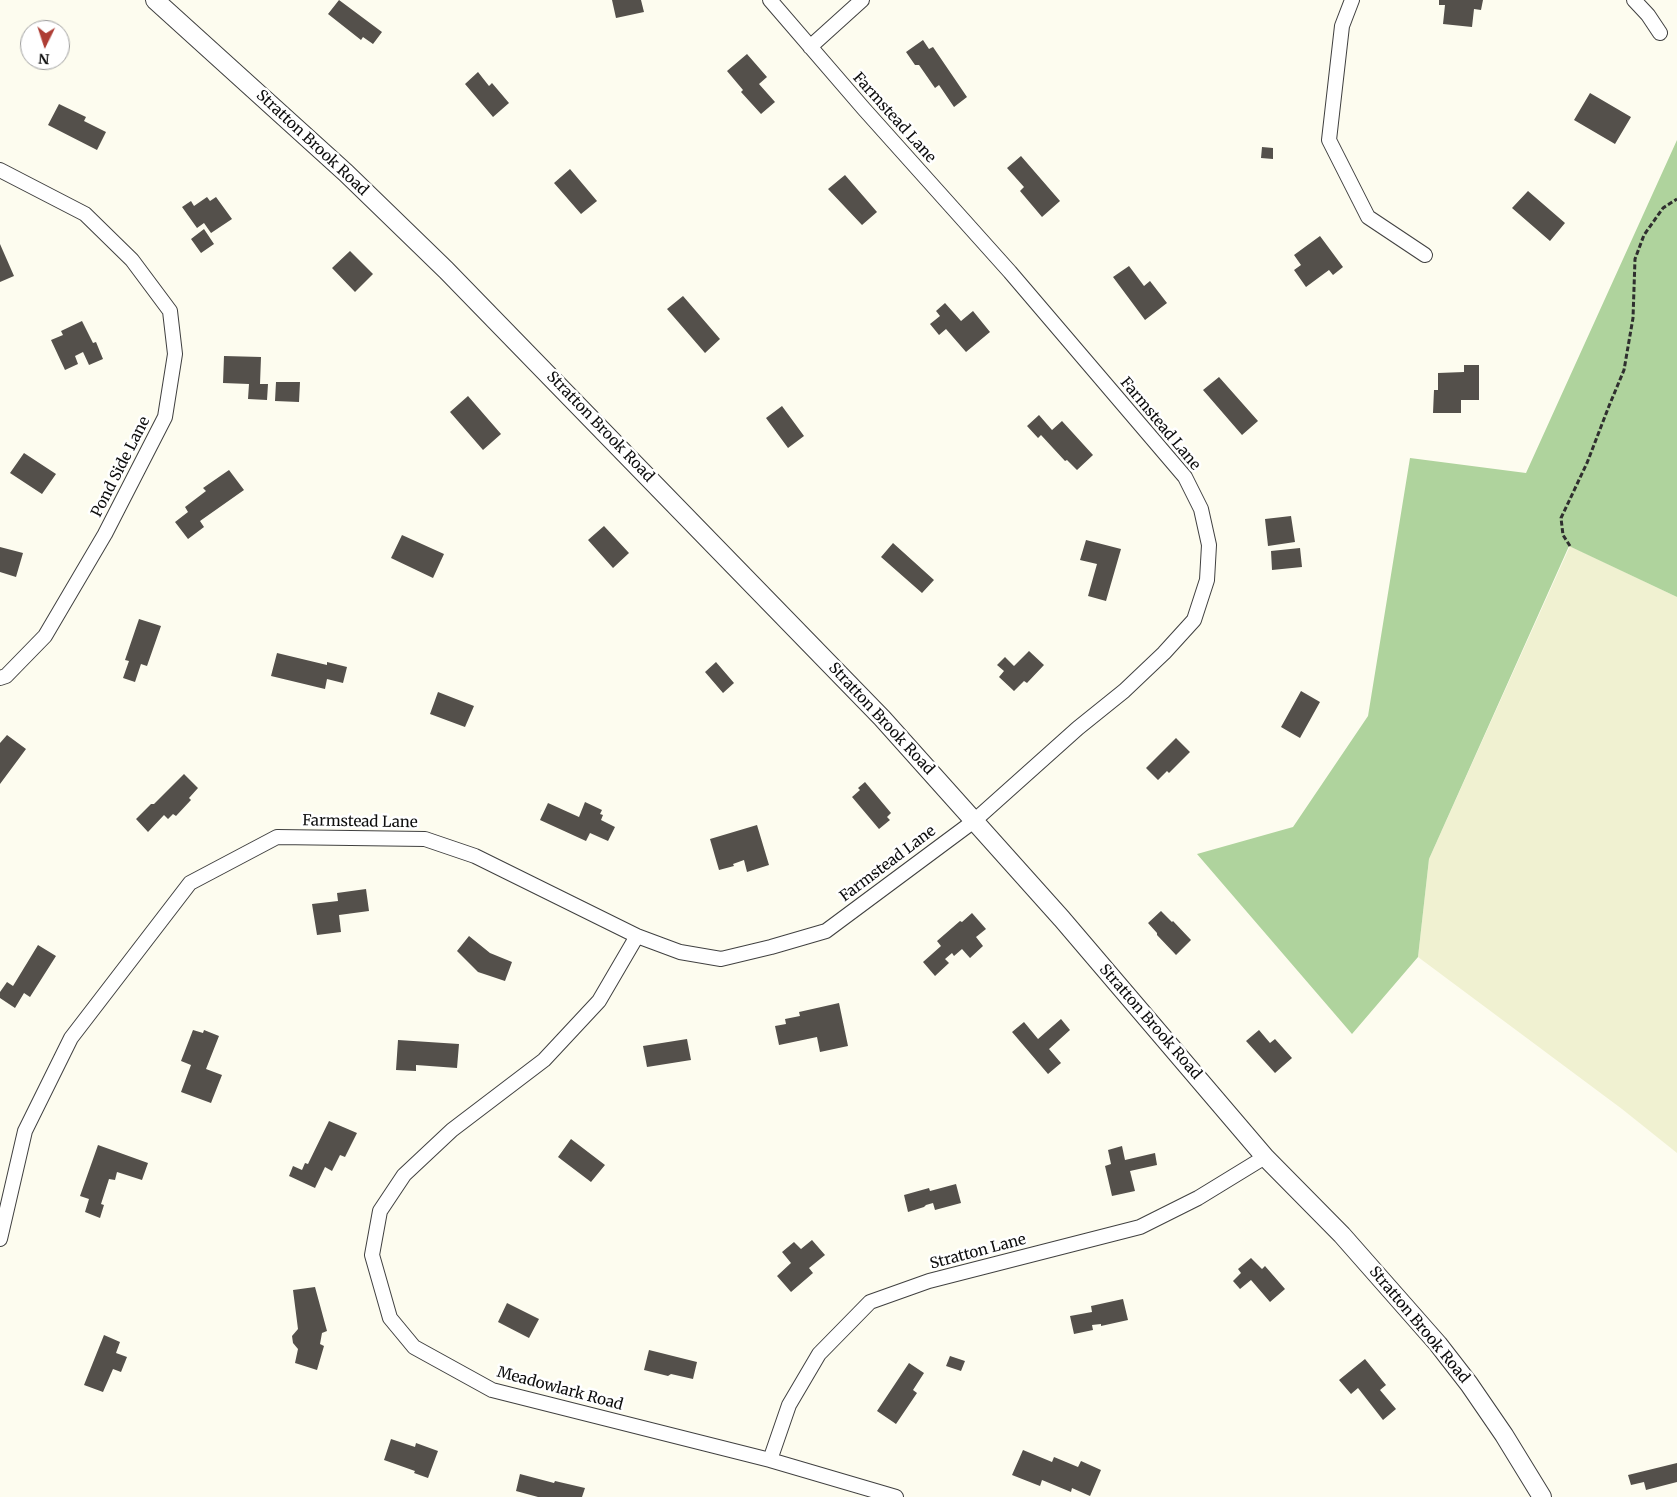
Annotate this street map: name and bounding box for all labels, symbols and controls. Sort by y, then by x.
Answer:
north arrow [20,20,70,70]
text: N [38,50,50,68]
street label: Farmstead Lane [849,69,939,167]
street label: Stratton Brook Road [252,86,372,200]
street label: Stratton Brook Road [543,368,657,486]
street label: Farmstead Lane [1116,374,1204,474]
street label: Pond Side Lane [88,414,154,520]
street label: Stratton Brook Road [824,659,938,779]
street label: Farmstead Lane [302,812,418,832]
street label: Farmstead Lane [837,822,939,906]
street label: Stratton Brook Road [1095,961,1205,1083]
street label: Stratton Lane [928,1231,1028,1273]
street label: Stratton Brook Road [1365,1263,1473,1387]
street label: Meadowlark Road [495,1364,625,1414]

